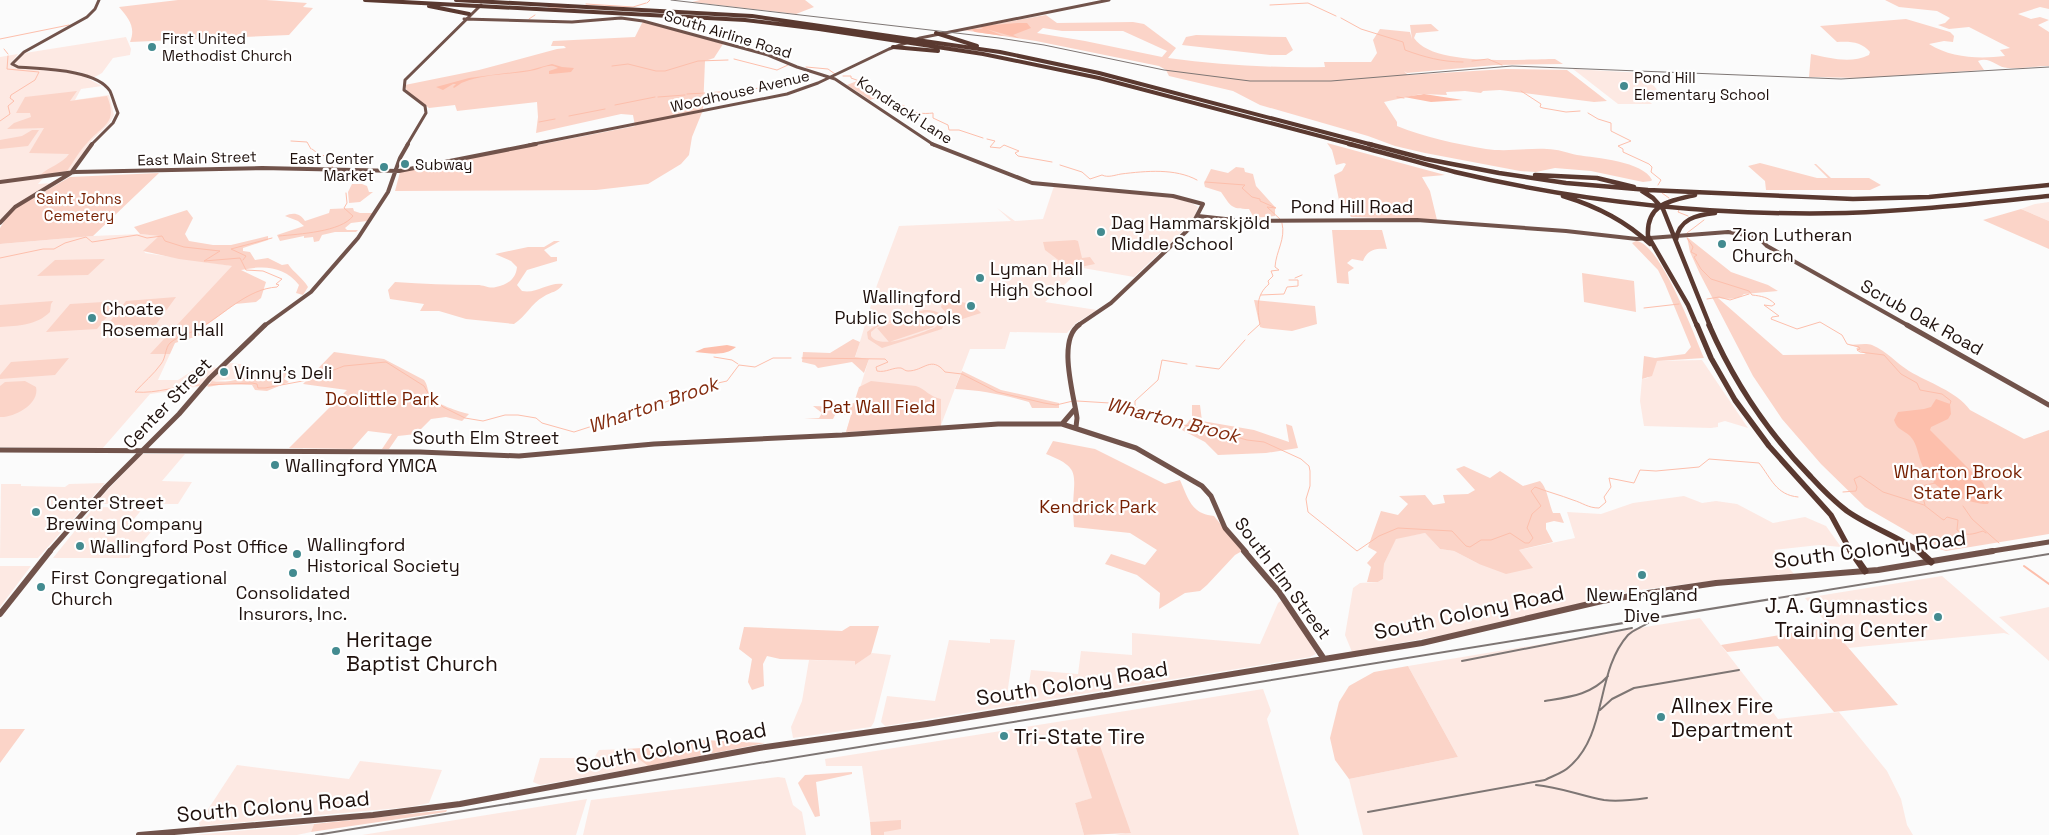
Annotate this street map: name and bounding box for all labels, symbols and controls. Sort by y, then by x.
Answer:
street label: South Airline Road [662,6,794,62]
place label: First United Methodist Church [162,29,292,65]
marker: First United Methodist Church [146,41,158,53]
street label: Woodhouse Avenue [669,66,812,116]
place label: Pond Hill Elementary School [1634,68,1770,104]
street label: Kondracki Lane [854,72,957,148]
marker: Pond Hill Elementary School [1618,80,1630,92]
street label: East Main Street [137,146,257,170]
place label: East Center Market [290,149,374,185]
place label: Subway [415,155,472,174]
marker: Subway [399,158,411,170]
marker: East Center Market [378,161,390,173]
park label: Saint Johns Cemetery [36,189,122,225]
street label: Pond Hill Road [1291,195,1413,218]
place label: Dag Hammarskjöld Middle School [1111,211,1270,255]
place label: Zion Lutheran Church [1732,223,1852,267]
marker: Dag Hammarskjöld Middle School [1095,226,1107,238]
marker: Zion Lutheran Church [1716,238,1728,250]
place label: Lyman Hall High School [990,257,1093,301]
marker: Lyman Hall High School [974,272,986,284]
street label: Scrub Oak Road [1857,274,1987,360]
place label: Wallingford Public Schools [834,285,961,329]
place label: Choate Rosemary Hall [102,297,224,341]
marker: Wallingford Public Schools [965,300,977,312]
marker: Choate Rosemary Hall [86,312,98,324]
street label: Center Street [118,353,216,453]
place label: Vinny’s Deli [234,361,332,384]
marker: Vinny’s Deli [218,366,230,378]
water label: Wharton Brook [585,370,724,439]
park label: Doolittle Park [325,387,439,410]
water label: Wharton Brook [1104,391,1245,449]
park label: Pat Wall Field [822,395,936,418]
street label: South Elm Street [413,426,559,449]
place label: Wallingford YMCA [285,454,437,477]
marker: Wallingford YMCA [269,459,281,471]
park label: Wharton Brook State Park [1894,460,2023,504]
place label: Center Street Brewing Company [46,491,203,535]
park label: Kendrick Park [1039,495,1157,518]
marker: Center Street Brewing Company [30,506,42,518]
street label: South Elm Street [1230,512,1336,644]
street label: South Colony Road [1772,524,1968,574]
place label: Wallingford Historical Society [307,533,460,577]
place label: Wallingford Post Office [90,535,288,558]
marker: Wallingford Post Office [74,540,86,552]
marker: Wallingford Historical Society [291,548,303,560]
place label: First Congregational Church [51,566,227,610]
marker: Consolidated Insurors, Inc. [287,567,299,579]
marker: New England Dive [1636,569,1648,581]
street label: South Colony Road [1371,579,1567,645]
marker: First Congregational Church [35,581,47,593]
place label: Consolidated Insurors, Inc. [236,581,350,625]
place label: New England Dive [1586,583,1698,627]
place label: J. A. Gymnastics Training Center [1765,592,1928,643]
marker: J. A. Gymnastics Training Center [1932,611,1944,623]
place label: Heritage Baptist Church [346,626,498,677]
marker: Heritage Baptist Church [330,645,342,657]
street label: South Colony Road [974,655,1170,711]
place label: Allnex Fire Department [1671,692,1793,743]
marker: Allnex Fire Department [1655,711,1667,723]
street label: South Colony Road [573,715,769,779]
place label: Tri-State Tire [1014,723,1145,750]
marker: Tri-State Tire [998,730,1010,742]
street label: South Colony Road [175,784,371,828]

